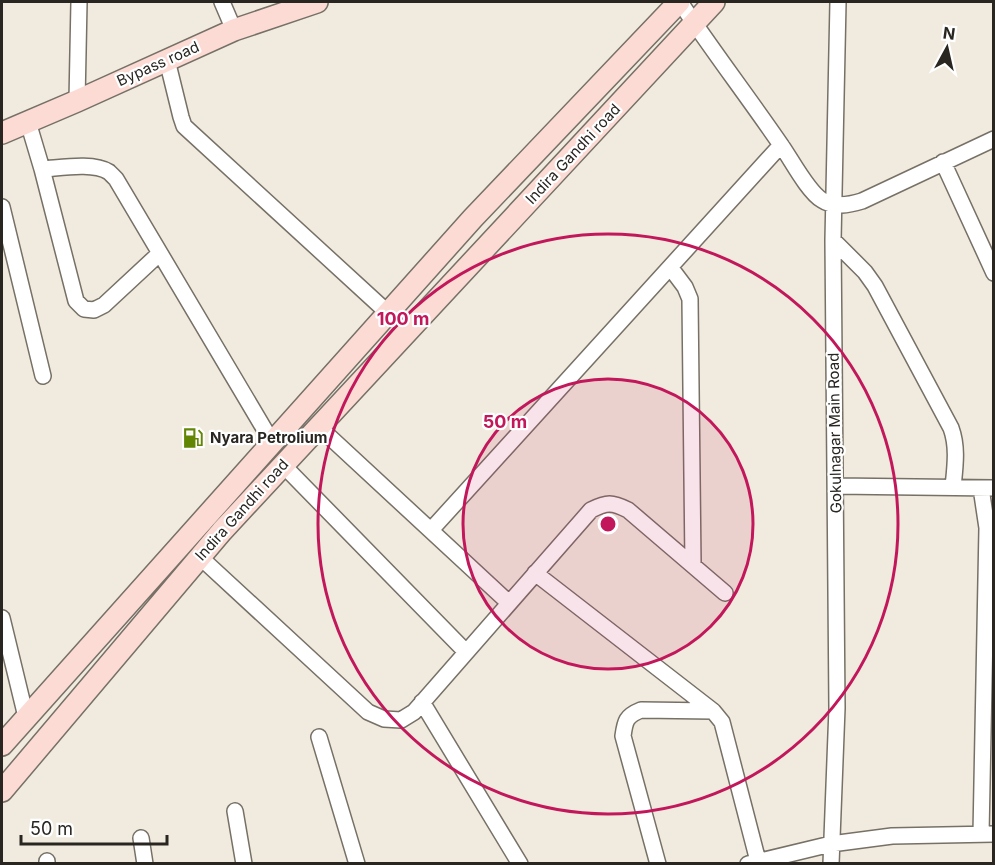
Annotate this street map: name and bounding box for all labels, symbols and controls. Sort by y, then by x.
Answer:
north arrow [917,18,977,78]
text: N [942,22,957,44]
street label: Bypass road [114,37,202,90]
street label: Indira Gandhi road [521,99,624,208]
text: 100 m [377,308,429,329]
street label: Gokulnagar Main Road [824,353,845,513]
text: 50 m [483,411,527,432]
fuel station icon: Nyara Petrolium [181,426,205,450]
place label: Nyara Petrolium [210,428,327,447]
street label: Indira Gandhi road [191,455,292,565]
centre of rings [598,514,618,534]
scale bar [21,808,166,846]
text: 50 m [30,818,73,839]

